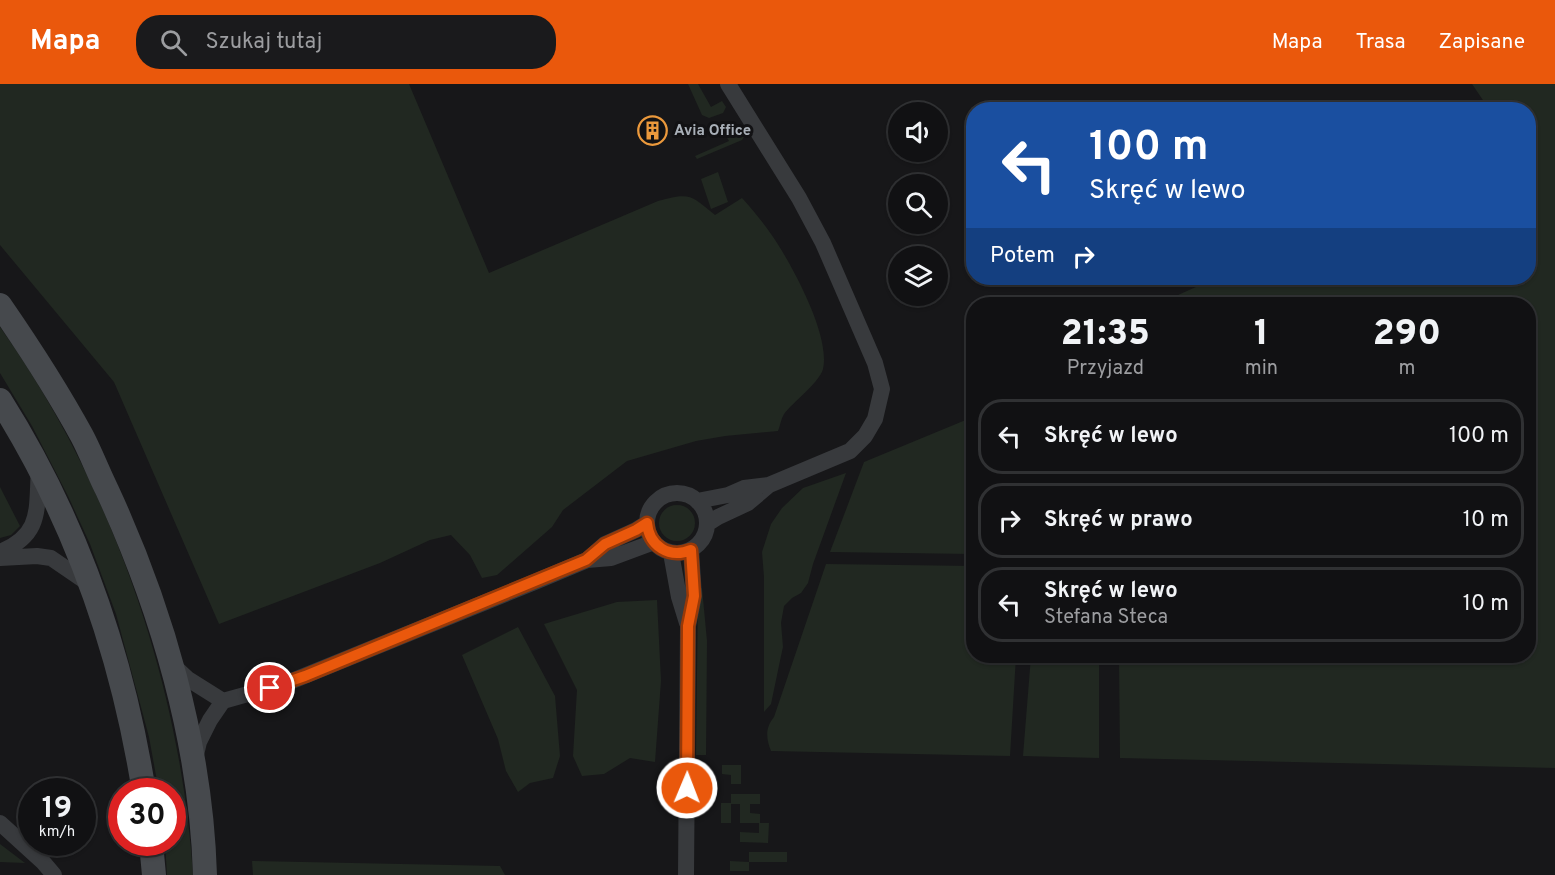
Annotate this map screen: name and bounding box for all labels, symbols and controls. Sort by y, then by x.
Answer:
search box [136,15,556,69]
text: Mapa [30,24,100,60]
icon: search [157,26,190,59]
text: Szukaj tutaj [205,29,322,56]
text: Mapa [1272,29,1323,56]
text: Trasa [1356,29,1405,56]
text: Zapisane [1438,29,1525,56]
map controls [888,102,948,306]
button: sound [888,102,948,162]
building icon: Avia Office [637,114,669,146]
place label: Avia Office [674,122,751,141]
text: 100 m [1089,122,1208,175]
icon: left [990,126,1068,204]
button: search [888,174,948,234]
text: Skręć w lewo [1089,174,1245,208]
icon: right [1067,240,1100,273]
text: Potem [990,243,1055,270]
button: layers [888,246,948,306]
text: 21:35 [1061,312,1150,358]
text: 1 [1254,312,1269,358]
text: 290 [1373,312,1441,358]
text: Przyjazd [1067,356,1144,382]
text: min [1245,356,1278,382]
text: m [1399,356,1415,382]
icon: left [993,420,1026,453]
text: Skręć w lewo [1044,423,1178,450]
text: 100 m [1449,423,1509,450]
icon: right [993,504,1026,537]
text: Skręć w prawo [1044,507,1193,534]
text: 10 m [1463,507,1509,534]
text: Skręć w lewo [1044,578,1178,605]
icon: left [993,588,1026,621]
text: 10 m [1463,591,1509,618]
text: Stefana Steca [1044,605,1168,631]
pin [244,662,295,713]
icon: arrive [253,671,286,704]
position arrow [655,756,719,820]
speed limit sign: 30 [108,778,186,856]
text: 19 [42,791,72,828]
text: km/h [39,823,75,842]

